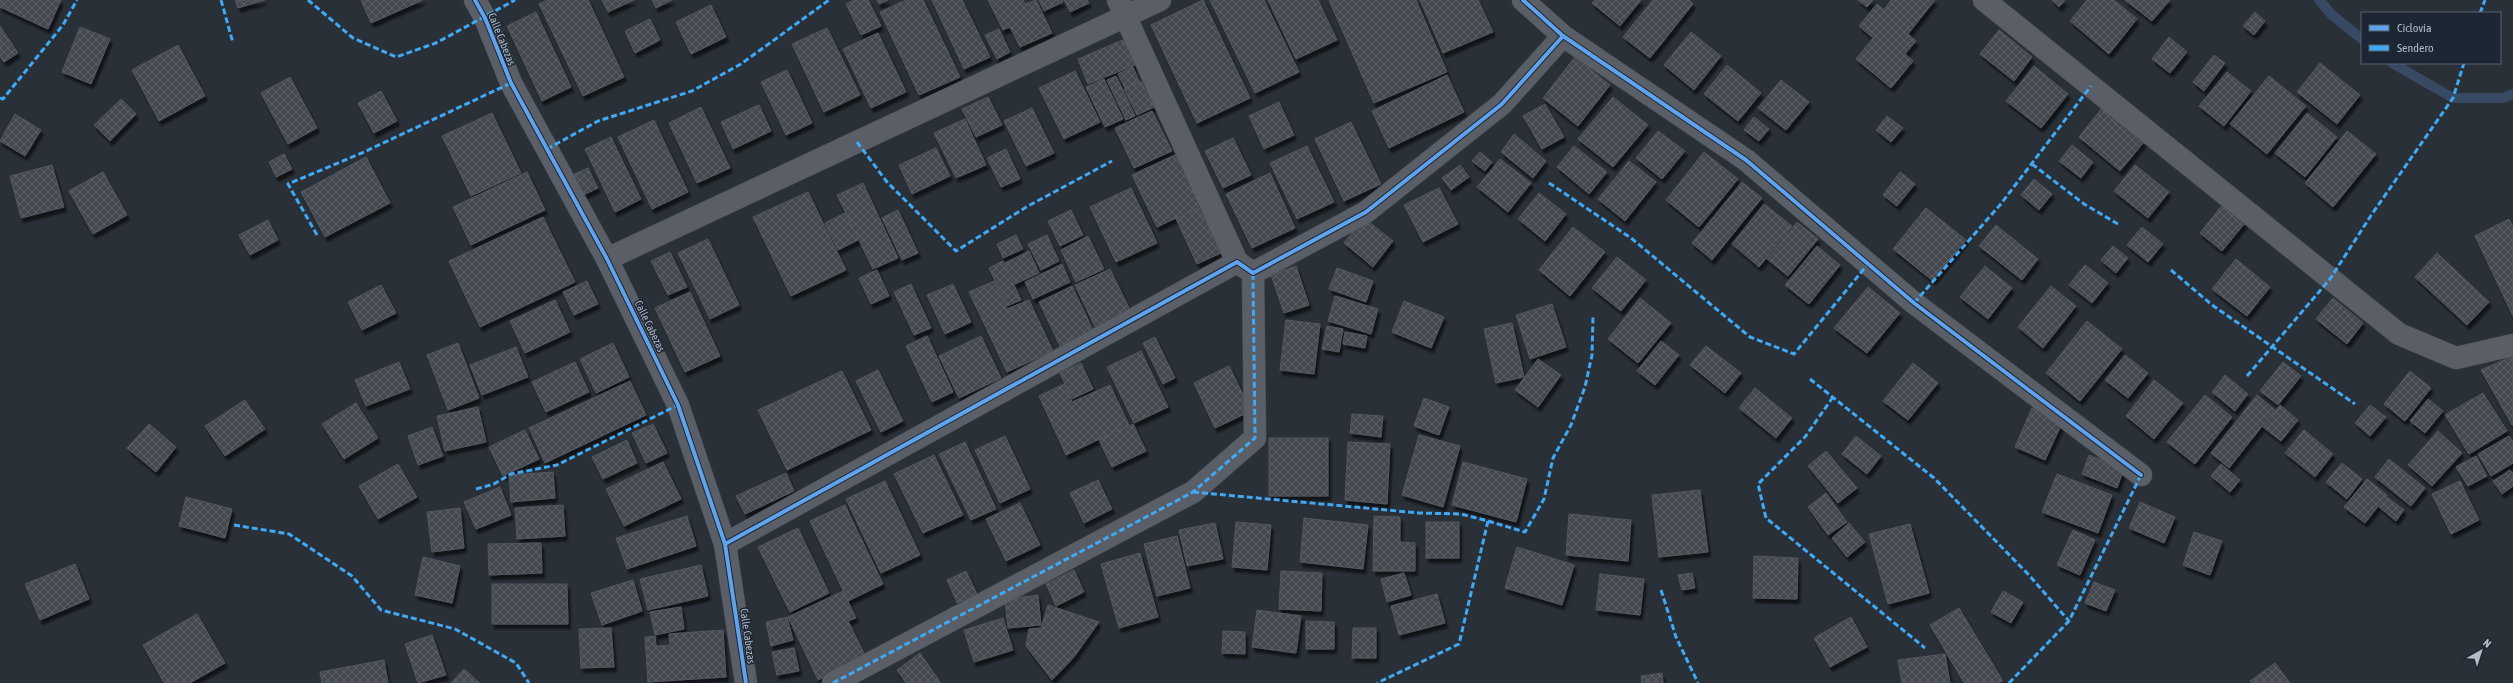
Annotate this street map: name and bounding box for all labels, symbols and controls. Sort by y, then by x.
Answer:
street label: Calle Cabezas [486,11,518,67]
legend [2361,12,2501,64]
text: Ciclovía [2397,21,2431,35]
text: Sendero [2397,41,2434,55]
street label: Calle Cabezas [632,298,668,354]
street label: Calle Cabezas [738,608,758,664]
north arrow [2461,631,2501,671]
text: N [2481,637,2494,650]

